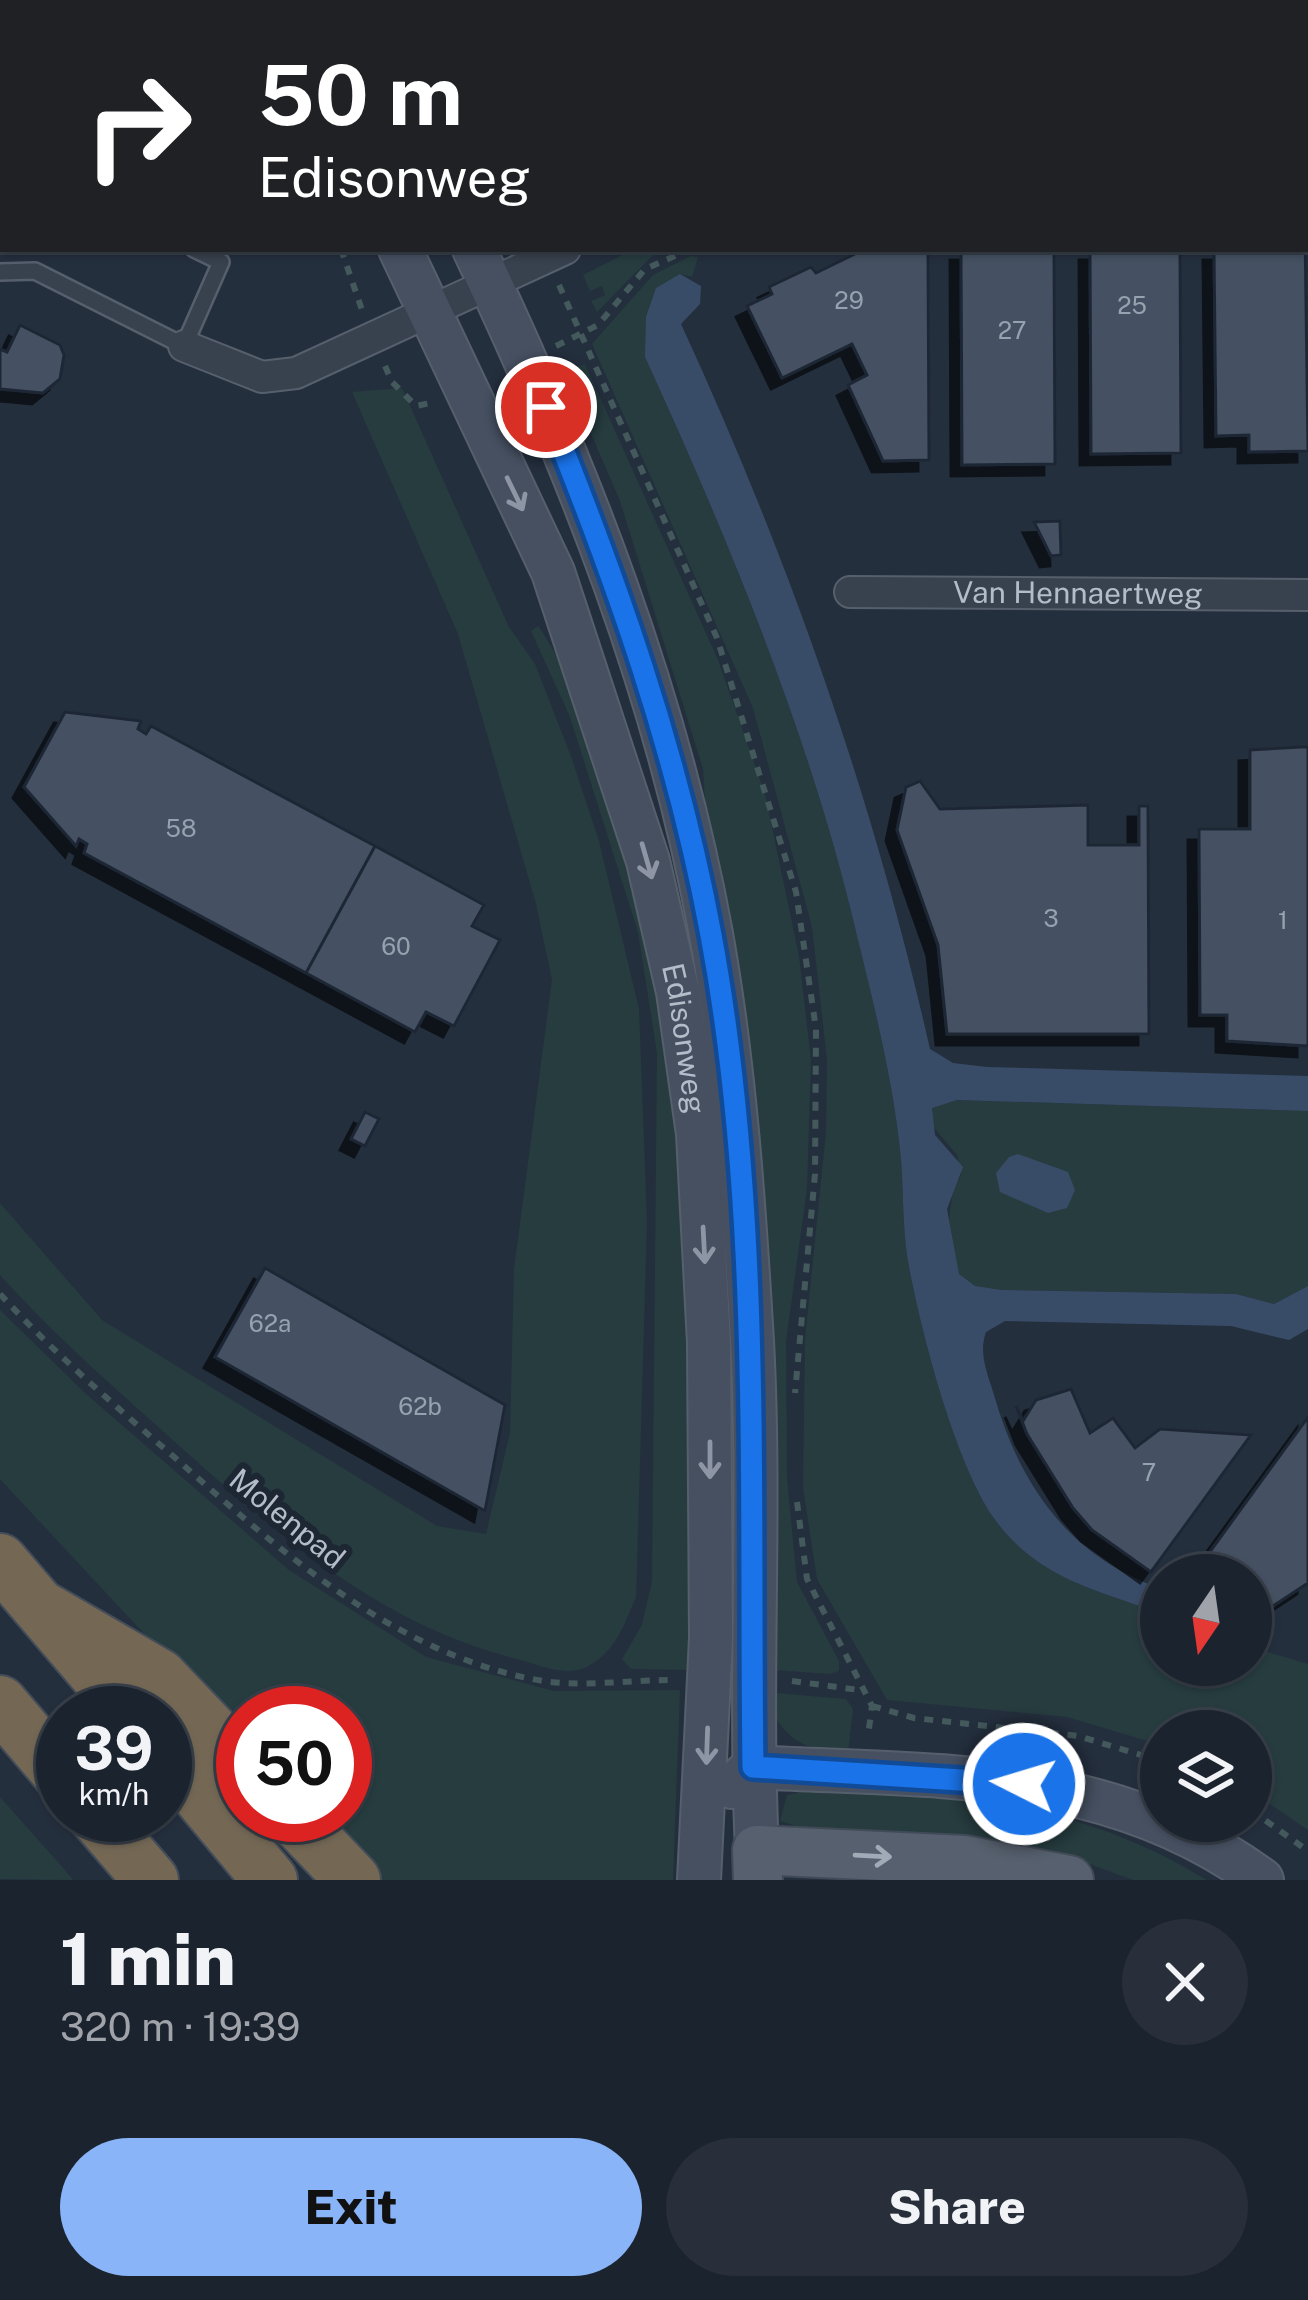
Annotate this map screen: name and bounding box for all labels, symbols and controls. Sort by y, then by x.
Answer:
text: 50 m [258,45,463,144]
icon: right [60,48,216,204]
text: Edisonweg [258,146,531,209]
house number: 29 [834,286,864,314]
house number: 25 [1117,291,1147,319]
house number: 27 [998,316,1026,344]
pin [495,356,597,458]
icon: arrive [513,374,579,440]
one-way arrow [505,475,527,511]
street label: Van Hennaertweg [953,574,1203,611]
house number: 58 [166,814,196,842]
one-way arrow [637,841,659,879]
house number: 3 [1043,904,1059,932]
house number: 1 [1278,906,1288,934]
house number: 60 [381,932,411,960]
street label: Edisonweg [655,960,714,1116]
one-way arrow [693,1225,716,1264]
house number: 62a [249,1309,291,1337]
house number: 62b [398,1392,442,1420]
one-way arrow [698,1440,721,1479]
house number: 7 [1142,1458,1156,1486]
street label: Molenpad [223,1461,353,1576]
north arrow [1140,1554,1272,1686]
map controls [1140,1554,1272,1842]
speed limit sign: 50 [216,1686,372,1842]
button: layers [1140,1710,1272,1842]
text: 39 [74,1713,154,1784]
position arrow [961,1721,1087,1847]
one-way arrow [696,1726,719,1765]
text: km/h [79,1776,149,1812]
one-way arrow [853,1845,892,1868]
text: 1 min [60,1917,236,2001]
button: close [1122,1919,1248,2045]
text: 320 m · 19:39 [60,2004,300,2050]
button: Exit [60,2138,642,2276]
button: Share [666,2138,1248,2276]

